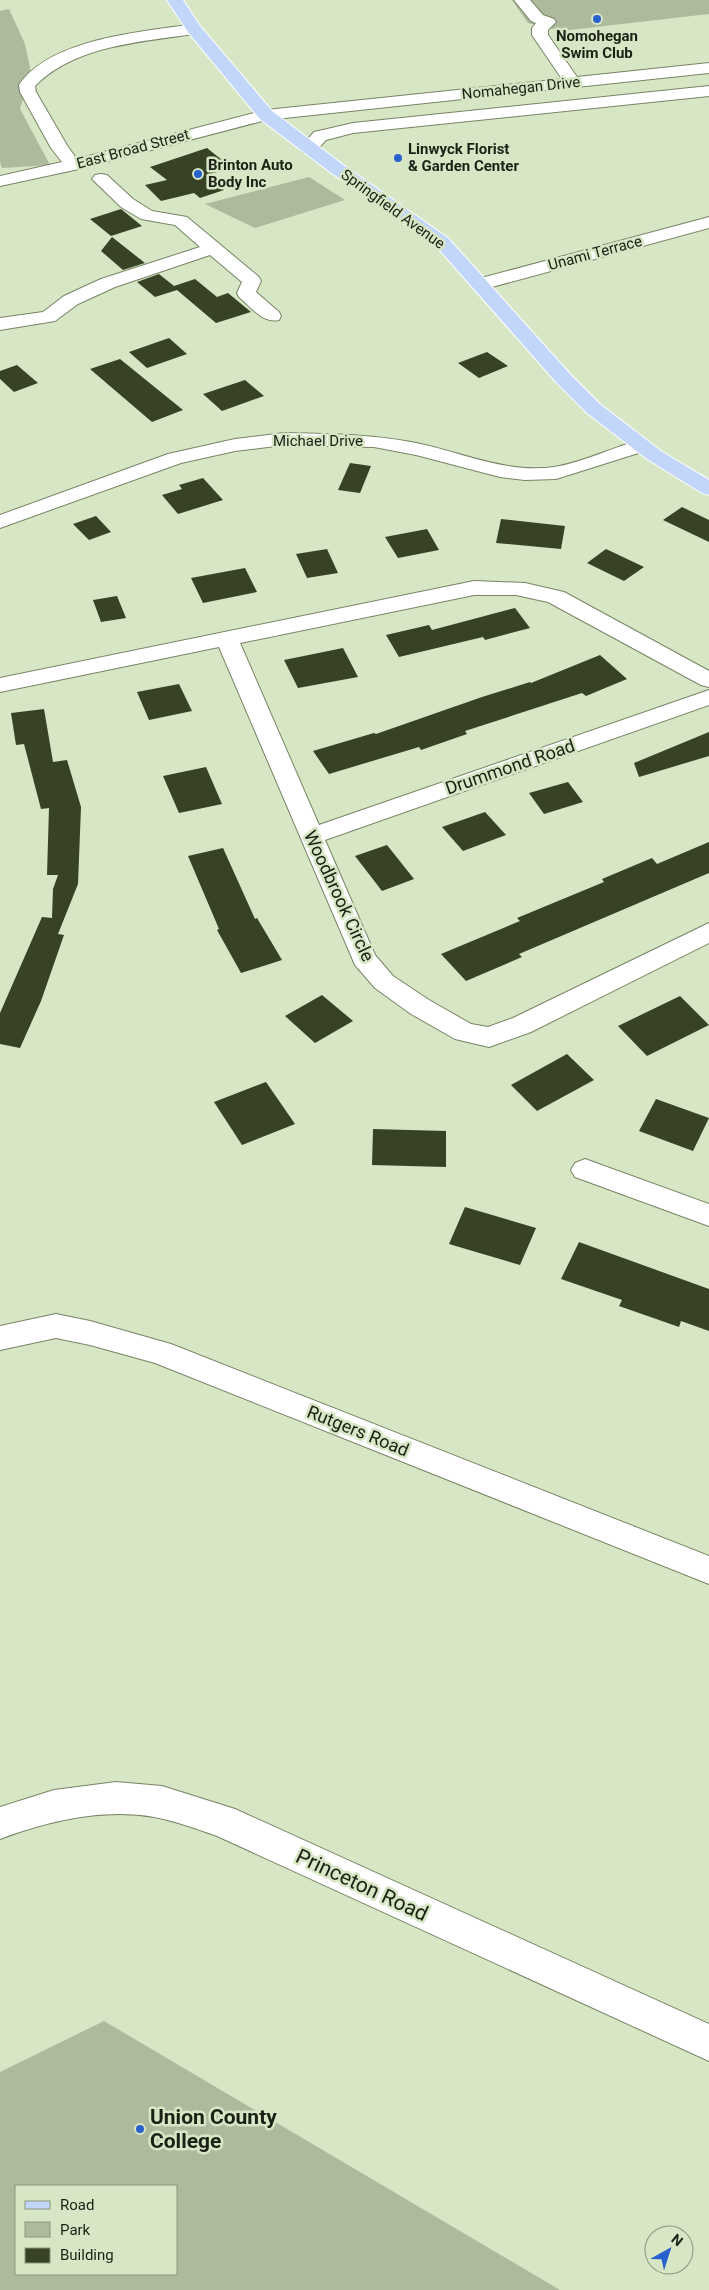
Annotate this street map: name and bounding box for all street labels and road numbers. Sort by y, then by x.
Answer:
street label: Nomahegan Drive [461,73,581,103]
street label: East Broad Street [75,125,191,173]
street label: Springfield Avenue [338,165,448,253]
street label: Unami Terrace [546,232,644,274]
street label: Michael Drive [273,432,363,450]
street label: Drummond Road [442,735,577,799]
street label: Woodbrook Circle [300,827,379,965]
street label: Rutgers Road [304,1401,412,1460]
street label: Princeton Road [292,1844,432,1926]

